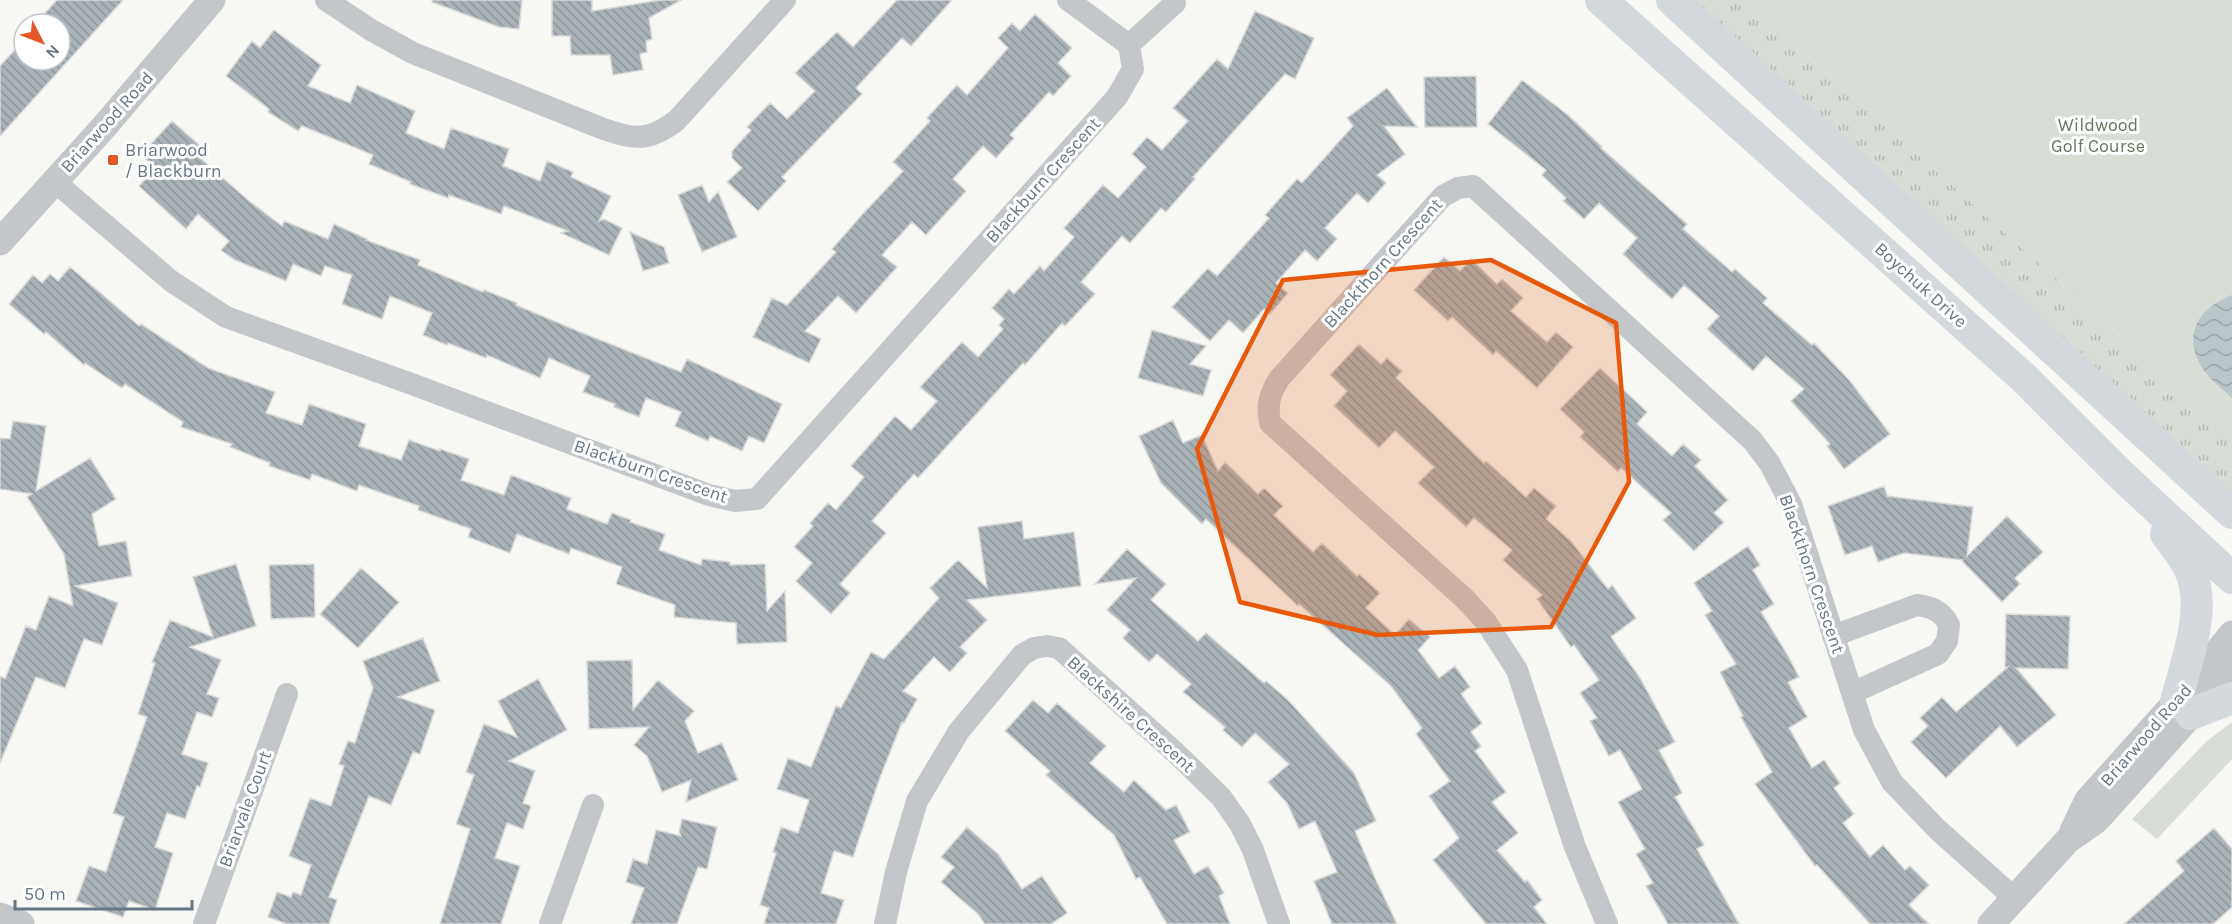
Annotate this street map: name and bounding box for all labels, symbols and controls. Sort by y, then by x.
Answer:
north arrow [12,12,72,72]
text: N [42,41,64,62]
street label: Briarwood Road [56,67,158,177]
street label: Blackburn Crescent [981,113,1105,247]
park label: Wildwood Golf Course [2051,114,2145,157]
place label: Briarwood / Blackburn [125,139,222,182]
marker: Briarwood / Blackburn [106,153,120,167]
street label: Blackthorn Crescent [1319,193,1447,332]
street label: Boychuk Drive [1870,238,1972,332]
street label: Blackburn Crescent [571,434,731,508]
street label: Blackthorn Crescent [1774,491,1850,657]
street label: Blackshire Crescent [1063,651,1199,777]
street label: Briarwood Road [2096,679,2196,791]
street label: Briarvale Court [214,748,276,870]
scale bar [15,873,192,911]
text: 50 m [24,883,66,905]

